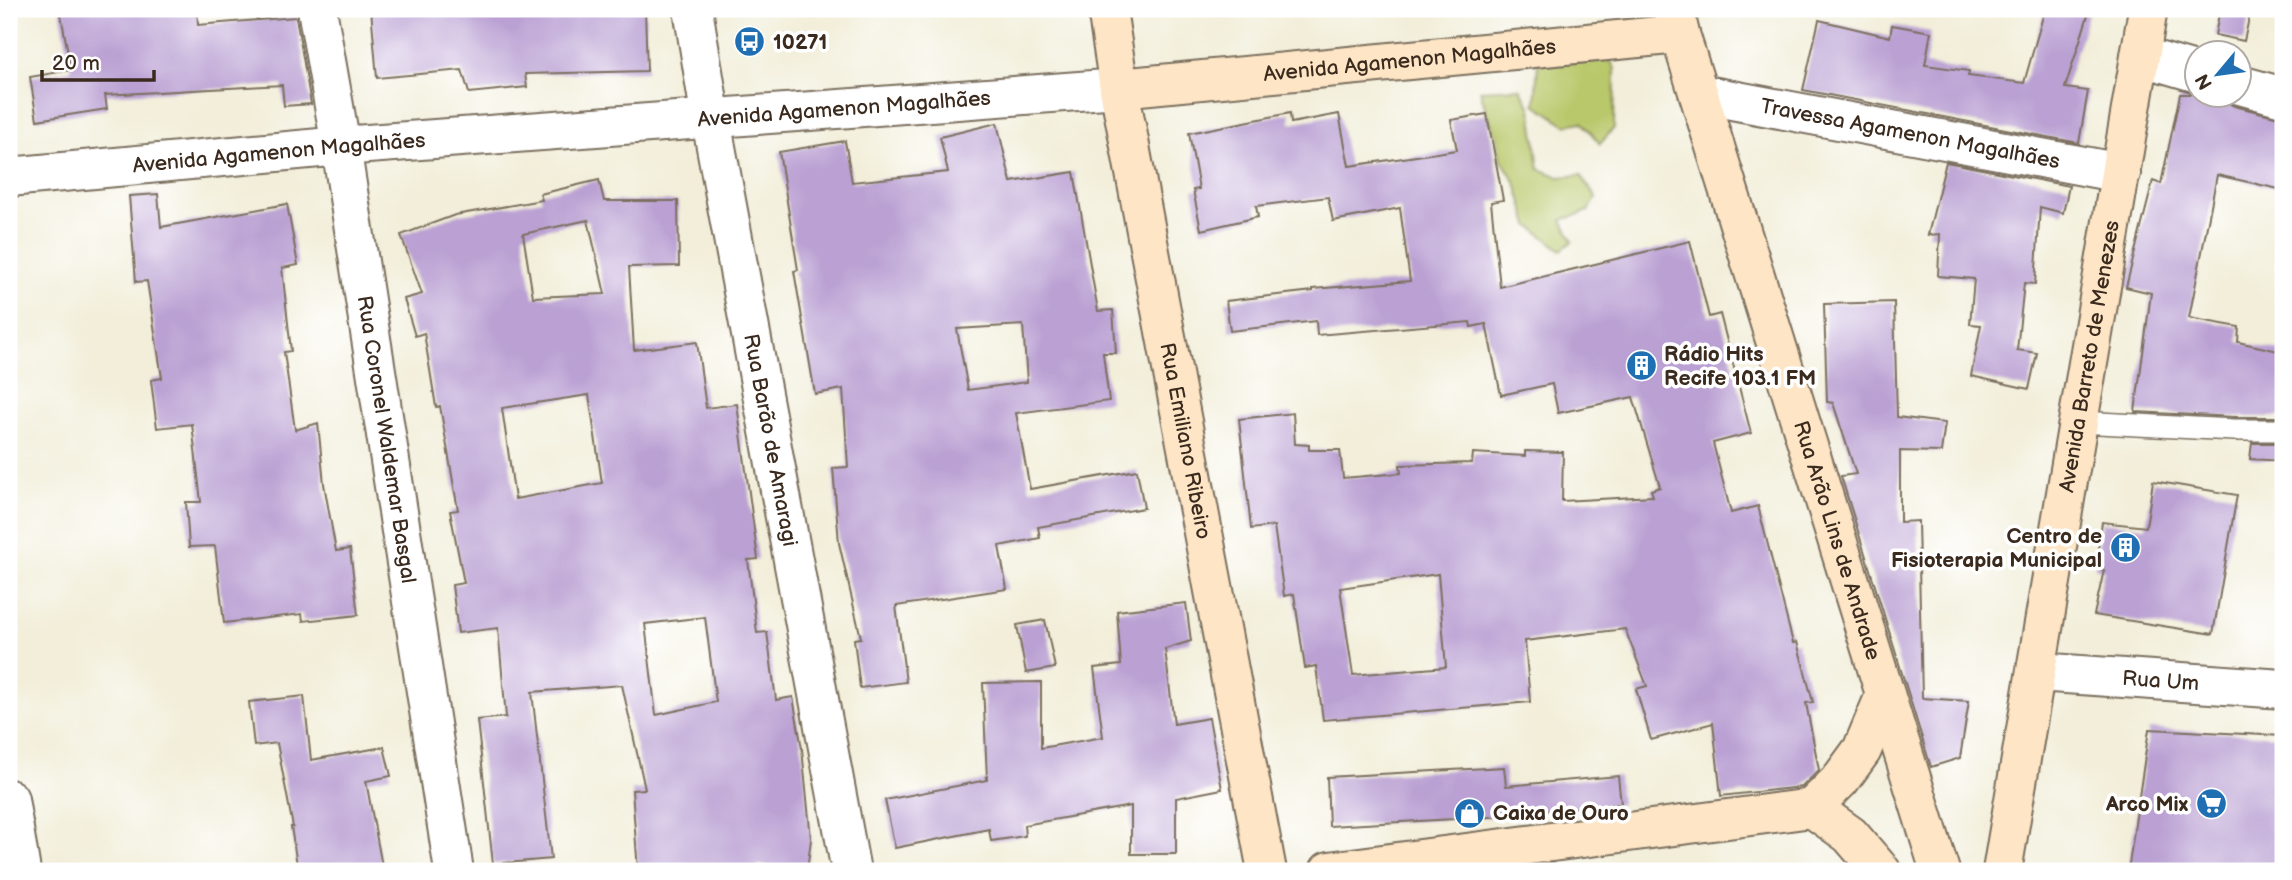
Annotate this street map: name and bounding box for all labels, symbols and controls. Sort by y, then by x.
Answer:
bus stop icon: 10271 [733,25,767,59]
place label: 10271 [773,30,827,55]
street label: Avenida Agamenon Magalhães [1262,34,1557,87]
scale bar [42,38,154,82]
north arrow [2184,38,2254,108]
text: 20 m [52,51,100,76]
text: N [2191,70,2218,93]
street label: Avenida Agamenon Magalhães [697,86,992,132]
street label: Travessa Agamenon Magalhães [1758,94,2062,174]
street label: Avenida Agamenon Magalhães [131,128,426,178]
street label: Avenida Barreto de Menezes [2054,218,2125,494]
street label: Rua Coronel Waldemar Basgal [351,294,421,585]
street label: Rua Barão de Amaragi [738,332,802,548]
street label: Rua Emiliano Ribeiro [1154,341,1216,541]
place label: Rádio Hits Recife 103.1 FM [1664,342,1816,391]
building icon: Rádio Hits Recife 103.1 FM [1624,349,1658,383]
street label: Rua Arão Lins de Andrade [1788,418,1886,663]
place label: Centro de Fisioterapia Municipal [1891,524,2102,573]
building icon: Centro de Fisioterapia Municipal [2108,531,2142,565]
street label: Rua Um [2121,666,2200,696]
supermarket icon: Arco Mix [2194,787,2228,821]
place label: Arco Mix [2105,792,2189,817]
shop icon: Caixa de Ouro [1453,796,1487,830]
place label: Caixa de Ouro [1493,801,1629,826]

